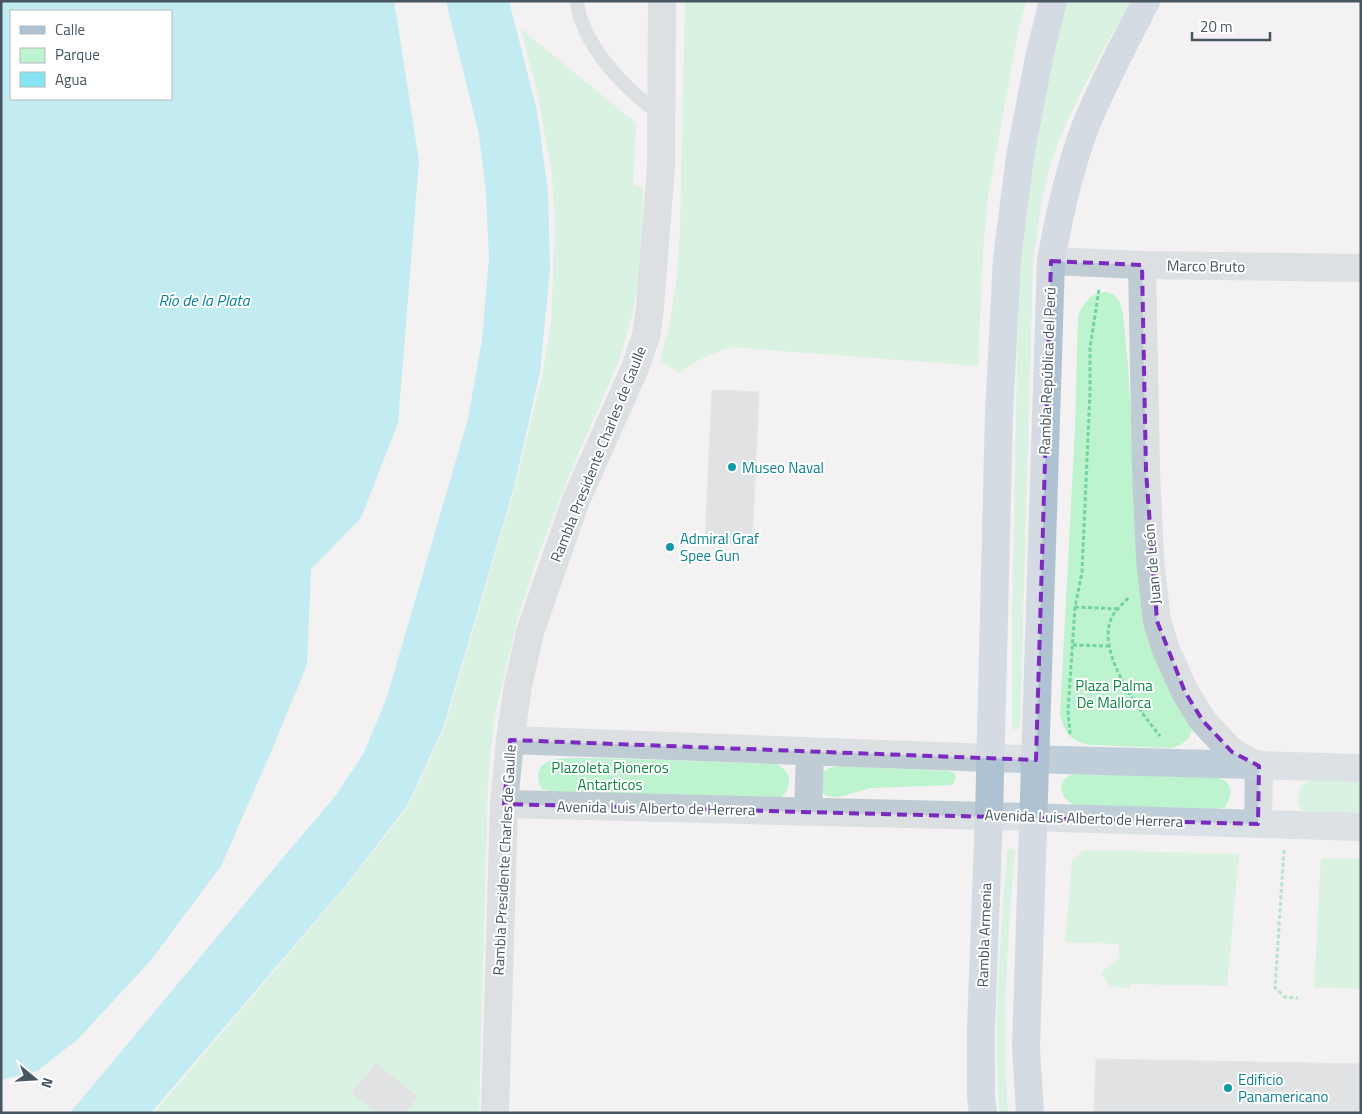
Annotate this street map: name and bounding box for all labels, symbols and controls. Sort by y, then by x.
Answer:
legend [10,10,172,100]
scale bar [1192,10,1270,42]
text: 20 m [1200,15,1233,38]
text: Calle [55,18,85,41]
text: Parque [55,43,100,66]
text: Agua [55,68,87,91]
street label: Marco Bruto [1167,254,1245,278]
street label: Rambla República del Perú [1033,287,1061,455]
water label: Río de la Plata [159,288,250,312]
street label: Rambla Presidente Charles de Gaulle [544,343,652,565]
place label: Museo Naval [742,456,824,479]
marker: Museo Naval [726,461,738,473]
street label: Juan de León [1137,523,1167,605]
place label: Admiral Graf Spee Gun [680,527,759,567]
marker: Admiral Graf Spee Gun [664,541,676,553]
park label: Plaza Palma De Mallorca [1075,674,1153,714]
street label: Rambla Presidente Charles de Gaulle [486,744,522,976]
park label: Plazoleta Pioneros Antarticos [551,756,669,796]
street label: Avenida Luis Alberto de Herrera [557,795,756,821]
street label: Avenida Luis Alberto de Herrera [984,803,1184,833]
street label: Rambla Armenia [971,882,997,988]
north arrow [10,1054,60,1104]
place label: Edificio Panamericano [1238,1068,1329,1108]
text: N [36,1075,59,1091]
marker: Edificio Panamericano [1222,1082,1234,1094]

